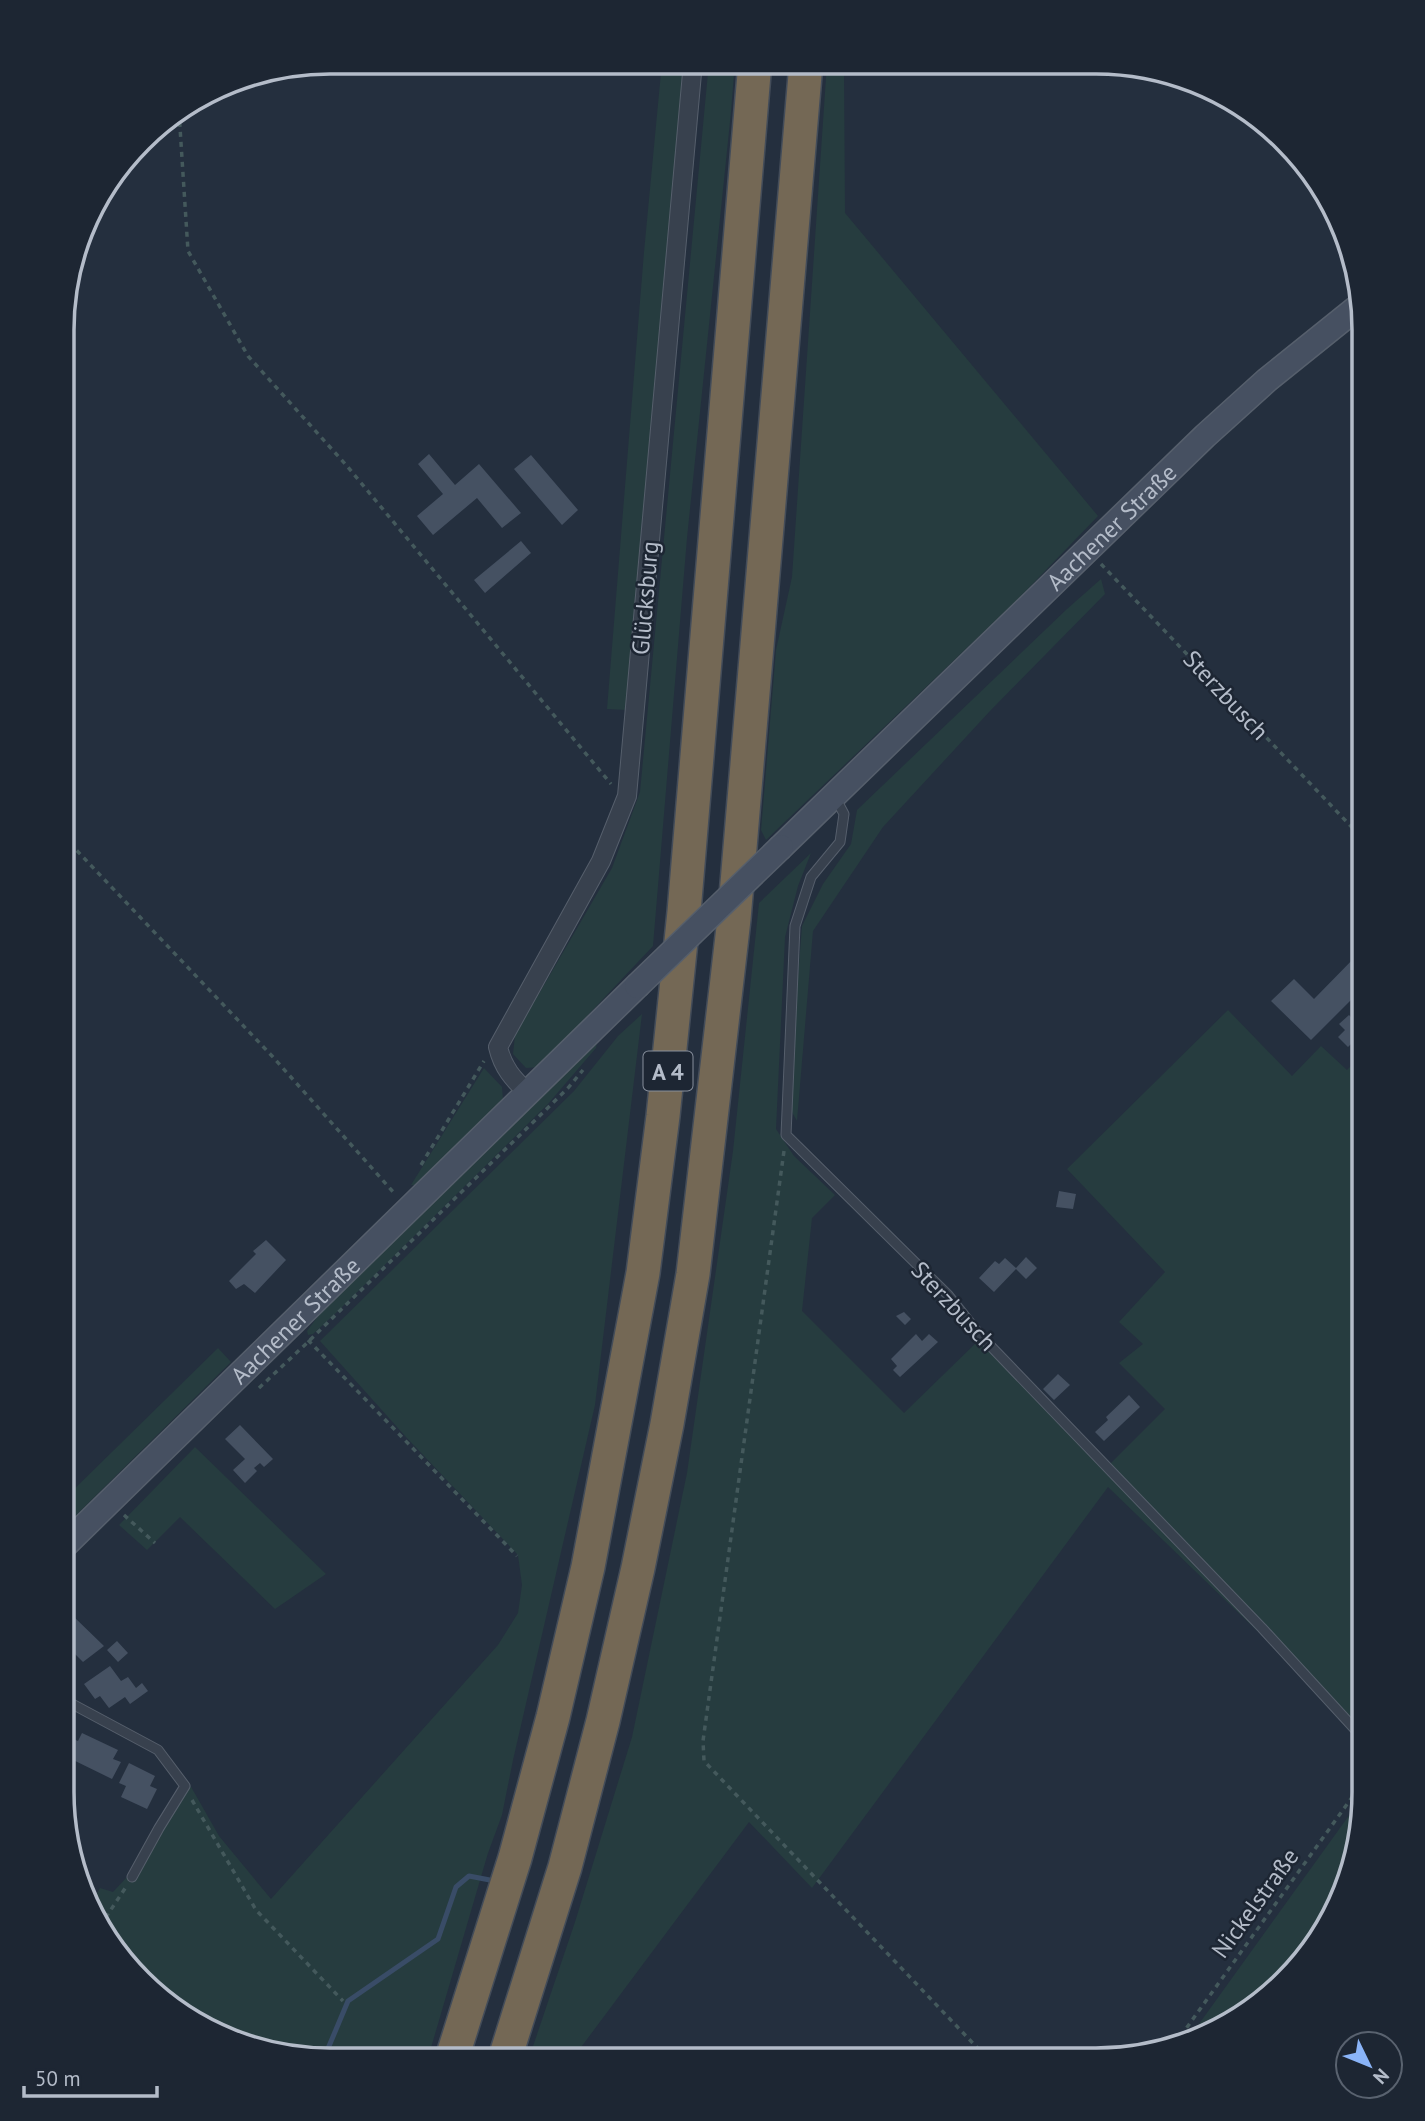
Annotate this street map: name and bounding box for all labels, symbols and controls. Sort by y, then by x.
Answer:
street label: Aachener Straße [1040,457,1183,597]
street label: Glücksburg [625,540,665,656]
street label: Sterzbusch [1177,644,1275,746]
road number: A 4 [644,1052,692,1090]
street label: Aachener Straße [224,1250,367,1390]
street label: Sterzbusch [905,1255,1003,1357]
street label: Nickelstraße [1205,1842,1305,1964]
north arrow [1334,2030,1404,2100]
scale bar [24,2054,158,2098]
text: N [1368,2064,1394,2089]
text: 50 m [35,2065,81,2092]

